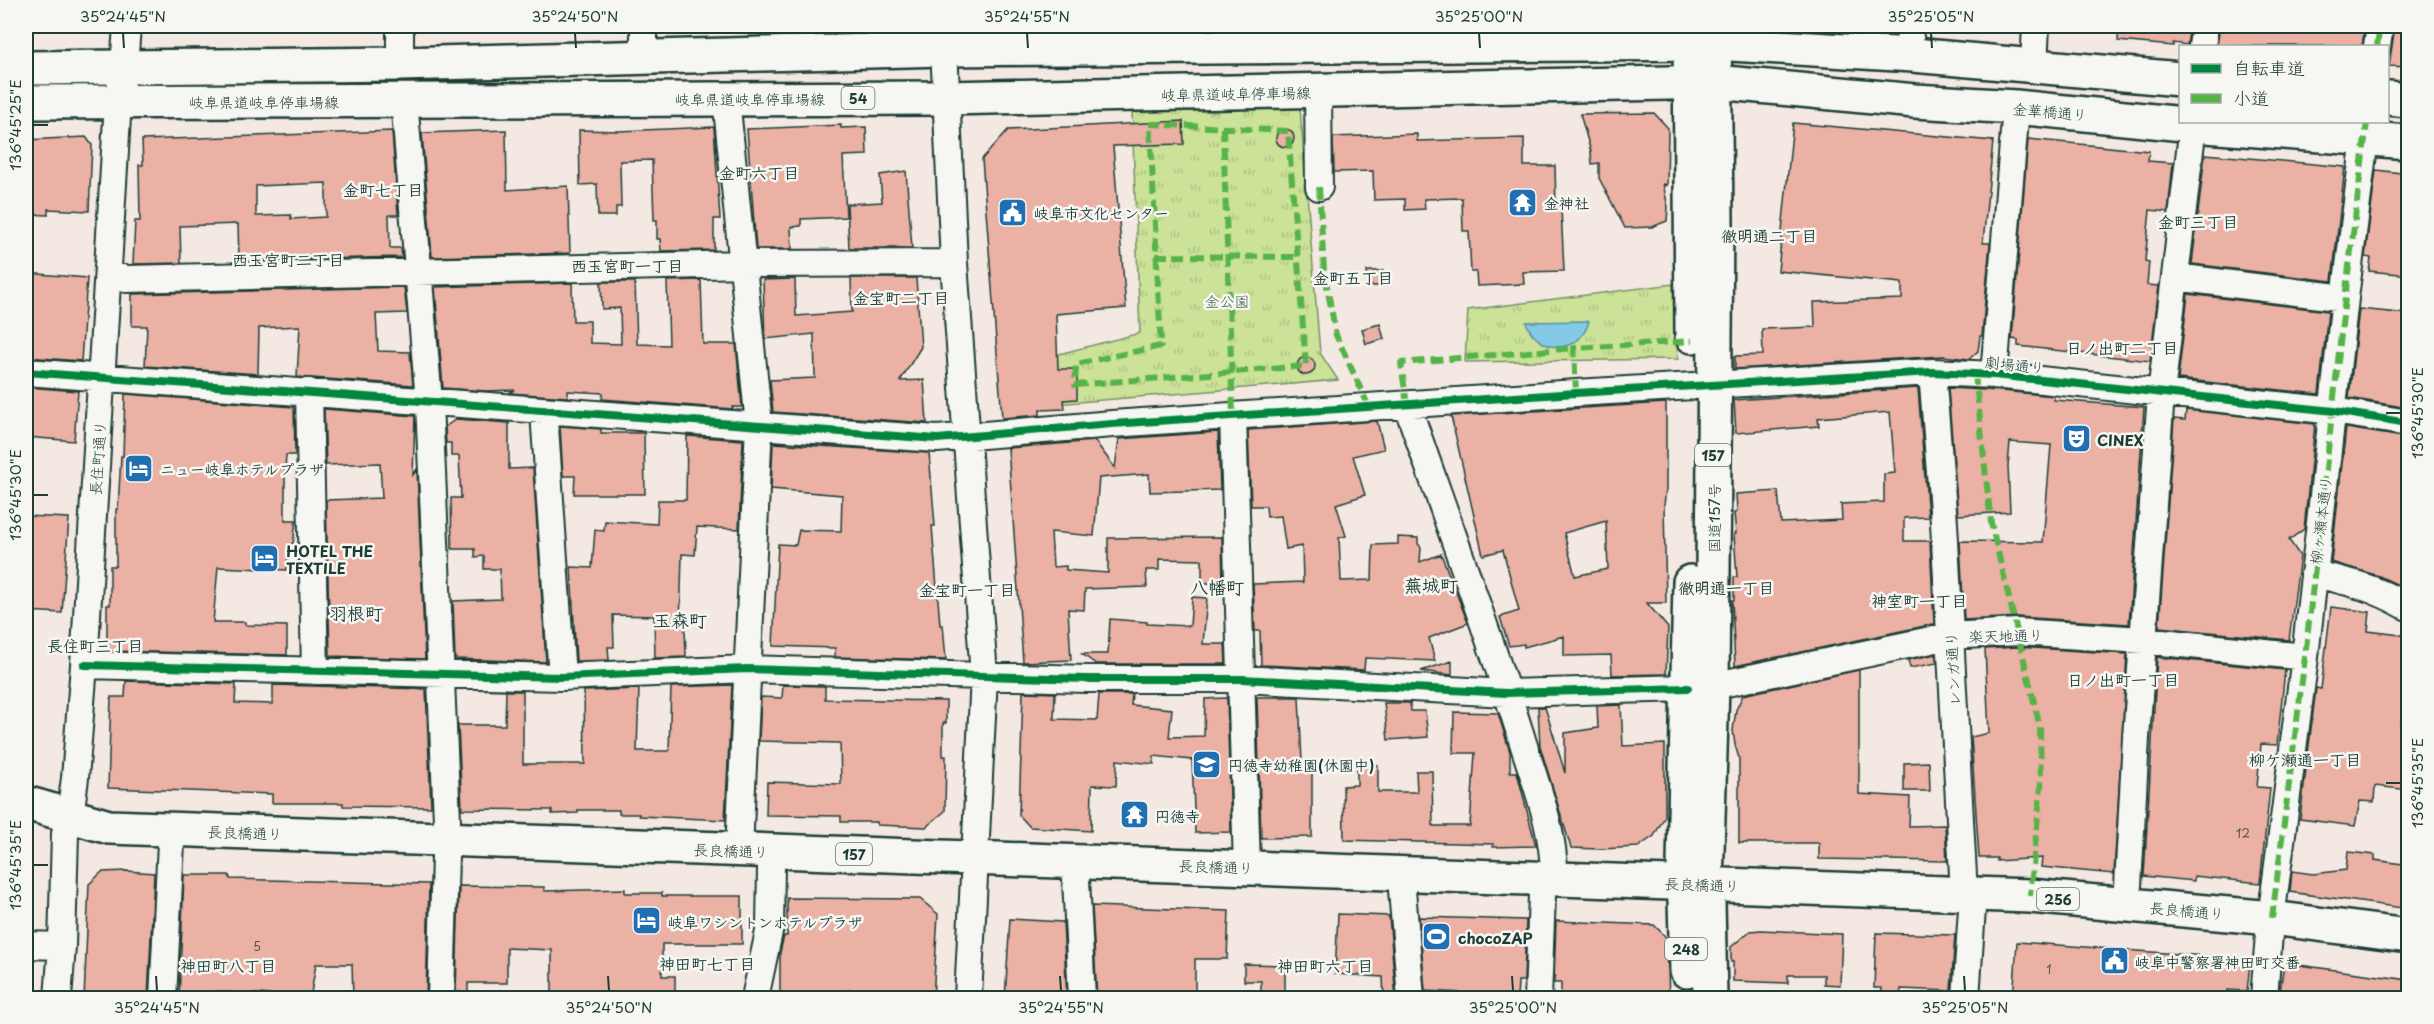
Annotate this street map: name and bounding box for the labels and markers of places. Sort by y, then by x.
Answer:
temple icon: 金神社 [1507,186,1539,218]
place label: 金神社 [1544,191,1589,214]
public building icon: 岐阜市文化センター [997,196,1029,228]
place label: 岐阜市文化センター [1034,201,1169,224]
theatre icon: CINEX [2060,423,2092,455]
place label: CINEX [2097,428,2144,451]
hotel icon: ニュー岐阜ホテルプラザ [123,452,155,484]
place label: ニュー岐阜ホテルプラザ [160,457,324,480]
place label: HOTEL THE TEXTILE [286,539,374,579]
hotel icon: HOTEL THE TEXTILE [249,543,281,575]
school or university icon: 円徳寺幼稚園(休園中) [1191,748,1223,780]
place label: 円徳寺幼稚園(休園中) [1228,753,1374,776]
temple icon: 円徳寺 [1118,799,1150,831]
place label: 円徳寺 [1155,804,1200,827]
hotel icon: 岐阜ワシントンホテルプラザ [631,905,663,937]
place label: 岐阜ワシントンホテルプラザ [668,910,862,933]
sports icon: chocoZAP [1421,921,1453,953]
place label: chocoZAP [1458,926,1533,949]
public building icon: 岐阜中警察署神田町交番 [2098,945,2130,977]
place label: 岐阜中警察署神田町交番 [2135,950,2300,973]

